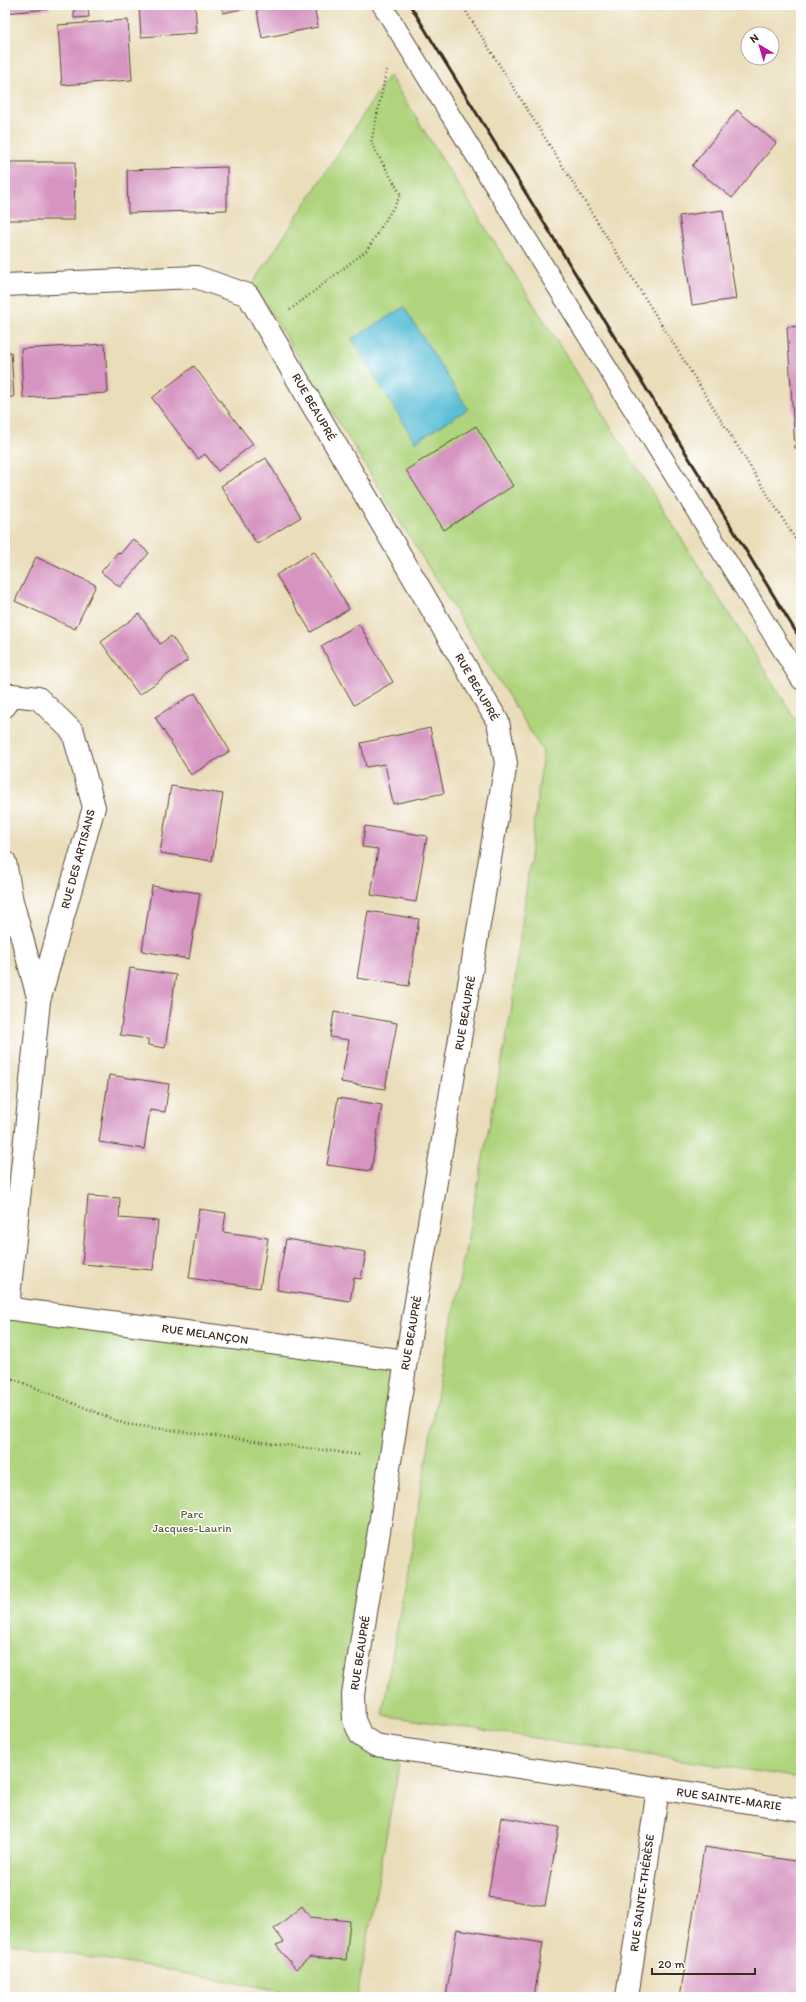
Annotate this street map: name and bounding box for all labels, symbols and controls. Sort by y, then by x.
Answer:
north arrow [740,26,780,66]
text: N [747,31,761,46]
street label: RUE BEAUPRÉ [289,371,339,443]
street label: RUE BEAUPRÉ [452,651,502,723]
street label: RUE DES ARTISANS [58,808,98,910]
street label: RUE BEAUPRÉ [452,974,479,1051]
street label: RUE BEAUPRÉ [398,1294,425,1371]
street label: RUE MELANÇON [161,1321,249,1347]
park label: Parc Jacques-Laurin [152,1507,232,1535]
street label: RUE BEAUPRÉ [347,1614,373,1691]
street label: RUE SAINTE-MARIE [676,1785,783,1813]
street label: RUE SAINTE-THÉRÈSE [627,1833,657,1953]
scale bar [652,1950,755,1976]
text: 20 m [658,1957,685,1971]

